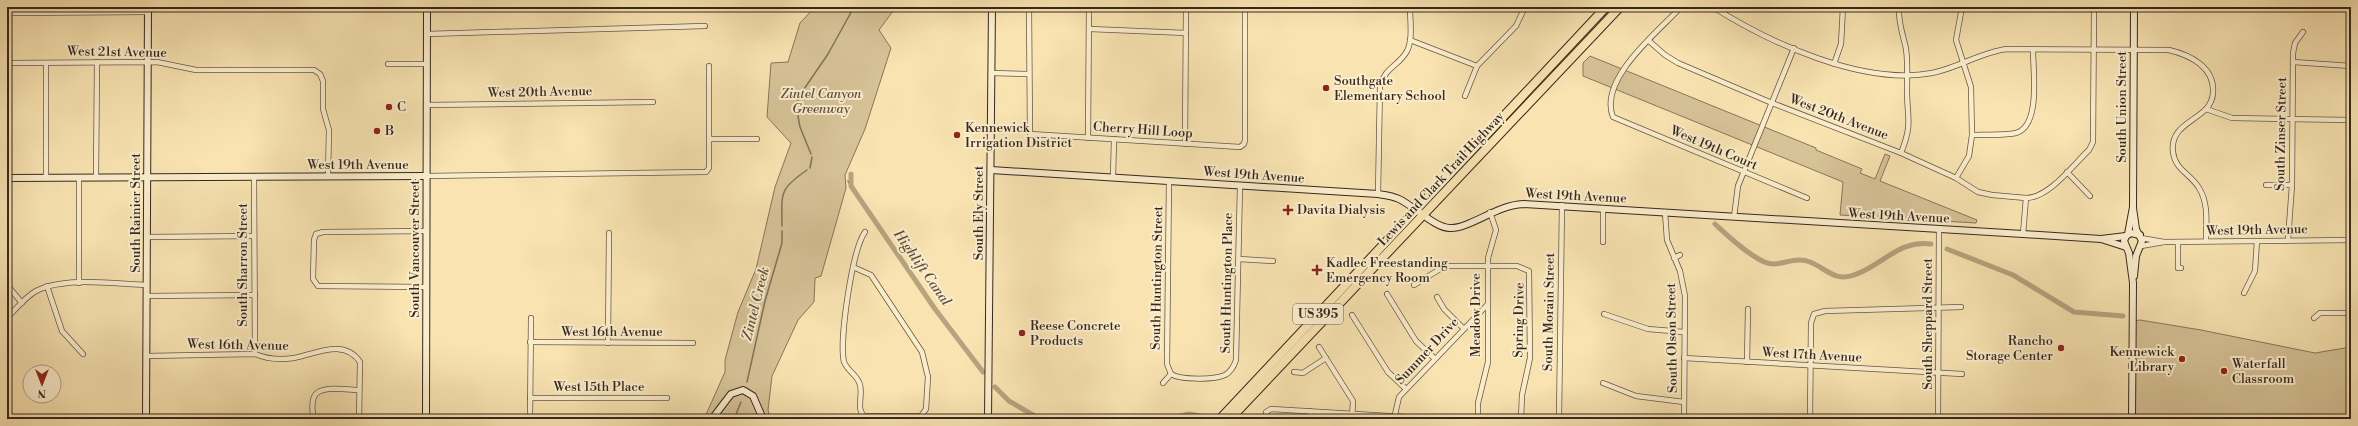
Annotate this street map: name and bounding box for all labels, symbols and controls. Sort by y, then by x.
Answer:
street label: West 21st Avenue [66,43,167,61]
street label: South Union Street [2114,51,2130,163]
place label: Southgate Elementary School [1334,73,1446,104]
street label: South Zinser Street [2272,77,2290,191]
street label: West 20th Avenue [487,83,593,101]
marker: Southgate Elementary School [1321,83,1331,93]
park label: Zintel Canyon Greenway [781,86,862,117]
street label: West 20th Avenue [1786,90,1891,143]
place label: C [397,99,406,115]
marker: C [384,102,394,112]
street label: Lewis and Clark Trail Highway [1374,108,1508,250]
street label: Cherry Hill Loop [1093,119,1193,141]
place label: Kennewick Irrigation District [965,120,1072,151]
street label: West 19th Court [1667,122,1760,174]
place label: B [384,123,394,139]
marker: B [372,126,382,136]
marker: Kennewick Irrigation District [952,130,962,140]
street label: South Rainier Street [128,153,144,273]
street label: West 19th Avenue [306,157,409,173]
street label: West 19th Avenue [1202,163,1306,187]
street label: South Ely Street [971,165,987,260]
street label: South Vancouver Street [407,180,423,318]
street label: West 19th Avenue [1524,185,1628,207]
place label: Davita Dialysis [1297,202,1385,218]
street label: South Sharron Street [235,203,251,327]
marker: Davita Dialysis [1282,204,1294,216]
street label: West 19th Avenue [1847,205,1951,227]
street label: South Huntington Street [1148,206,1166,350]
street label: South Huntington Place [1218,212,1236,354]
street label: West 19th Avenue [2205,221,2308,239]
water label: Highlift Canal [888,226,955,310]
street label: South Morain Street [1540,252,1558,371]
place label: Kadlec Freestanding Emergency Room [1326,255,1448,286]
street label: South Sheppard Street [1920,258,1936,390]
marker: Kadlec Freestanding Emergency Room [1311,264,1323,276]
water label: Zintel Creek [738,265,774,343]
street label: Meadow Drive [1468,273,1484,357]
street label: Spring Drive [1510,282,1528,358]
street label: South Olson Street [1663,282,1681,393]
road number: US 395 [1293,304,1343,324]
street label: Summer Drive [1392,314,1462,388]
place label: Reese Concrete Products [1030,318,1121,349]
street label: West 16th Avenue [560,324,663,340]
marker: Reese Concrete Products [1017,328,1027,338]
place label: Rancho Storage Center [1966,333,2053,364]
street label: West 16th Avenue [186,336,289,354]
marker: Rancho Storage Center [2056,343,2066,353]
street label: West 17th Avenue [1761,344,1863,366]
place label: Kennewick Library [2109,344,2175,375]
marker: Kennewick Library [2177,354,2187,364]
place label: Waterfall Classroom [2231,356,2295,387]
north arrow [22,364,62,404]
marker: Waterfall Classroom [2219,366,2229,376]
street label: West 15th Place [552,379,645,395]
text: N [37,386,46,400]

